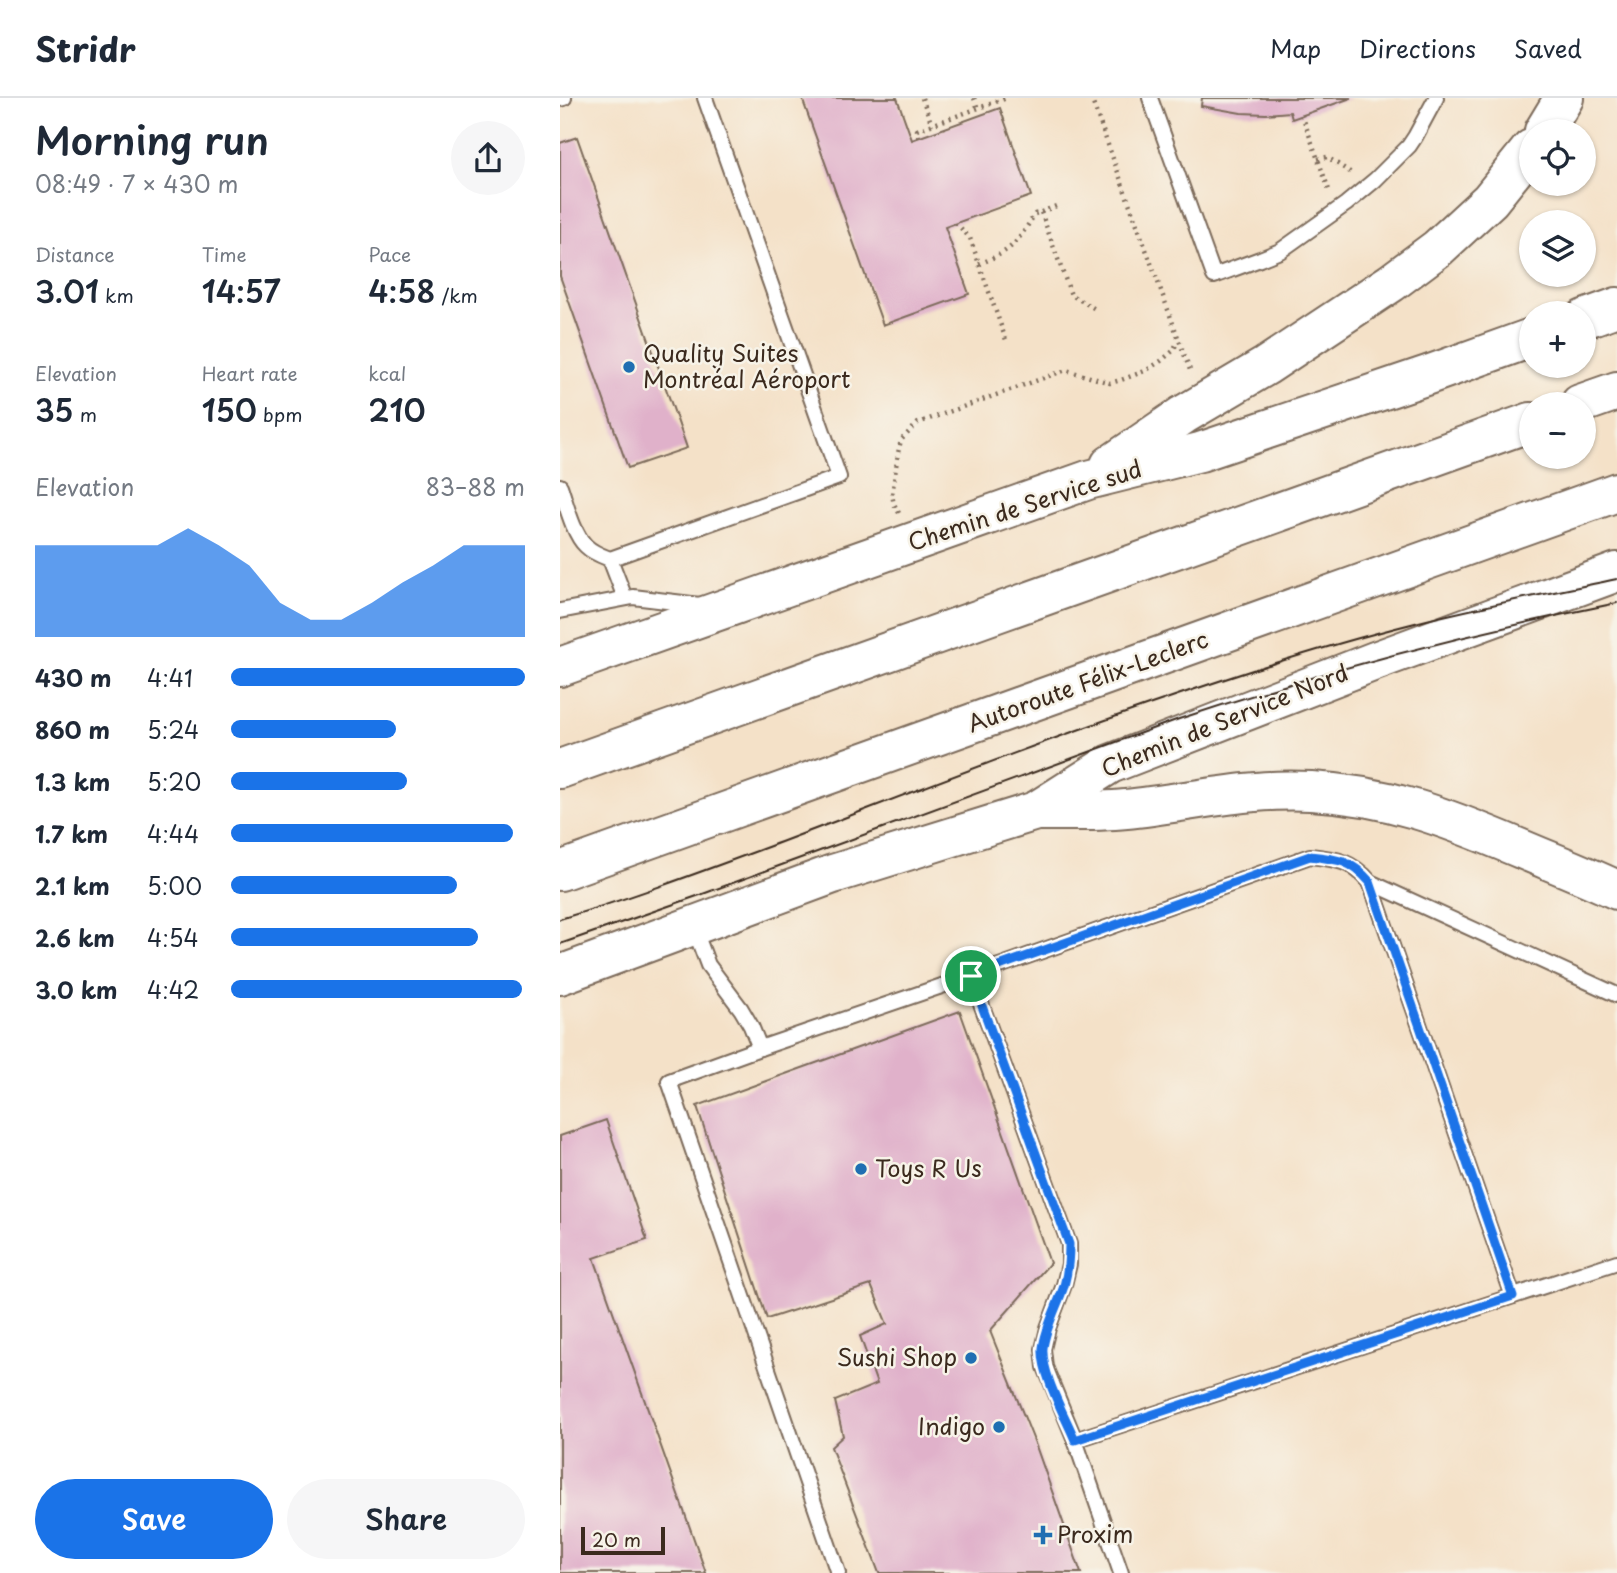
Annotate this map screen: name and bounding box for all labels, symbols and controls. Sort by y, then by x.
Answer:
text: Stridr [35,23,136,73]
text: Map [1270,30,1321,66]
text: Directions [1359,30,1476,66]
text: Saved [1514,30,1582,66]
text: Morning run [35,111,269,168]
map controls [1519,119,1596,469]
button: locate [1519,119,1596,196]
button: share [451,121,525,195]
text: 08:49 · 7 × 430 m [35,166,239,201]
button: layers [1519,210,1596,287]
text: Distance [35,240,115,268]
text: Time [202,240,247,268]
text: Pace [368,240,411,268]
text: 3.01 [35,268,99,313]
text: 14:57 [202,268,281,313]
text: 4:58 [368,268,435,313]
text: km [99,281,134,309]
text: /km [435,281,478,309]
button: + [1519,301,1596,378]
place label: Quality Suites Montréal Aéroport [643,335,850,396]
text: Elevation [35,359,117,387]
text: Heart rate [202,359,298,387]
text: kcal [368,359,406,387]
marker: Quality Suites Montréal Aéroport [621,359,637,375]
text: 35 [35,387,74,432]
text: 150 [202,387,257,432]
text: 210 [368,387,426,432]
button: − [1519,392,1596,469]
text: m [74,400,97,428]
text: bpm [257,400,302,428]
street label: Chemin de Service sud [903,450,1146,559]
text: Elevation [35,469,134,504]
text: 83–88 m [426,469,525,504]
street label: Autoroute Félix-Leclerc [962,621,1213,740]
street label: Chemin de Service Nord [1096,654,1353,785]
text: 430 m [35,660,112,695]
text: 4:41 [147,660,193,695]
text: 860 m [35,712,110,747]
text: 5:24 [147,712,199,747]
text: 1.3 km [35,764,110,799]
text: 5:20 [147,764,201,799]
text: 1.7 km [35,816,108,851]
text: 4:44 [147,816,199,851]
text: 2.1 km [35,868,110,903]
text: 5:00 [147,868,202,903]
text: 2.6 km [35,920,115,955]
text: 4:54 [147,920,199,955]
pin [941,946,1001,1006]
icon: arrive [952,957,990,995]
text: 3.0 km [35,972,117,1007]
text: 4:42 [147,972,199,1007]
place label: Toys R Us [875,1150,982,1185]
marker: Toys R Us [853,1161,869,1177]
place label: Sushi Shop [837,1339,957,1374]
marker: Sushi Shop [963,1350,979,1366]
place label: Indigo [918,1408,985,1443]
marker: Indigo [991,1419,1007,1435]
button: Save [35,1479,273,1559]
button: Share [287,1479,525,1559]
place label: Proxim [1057,1516,1133,1551]
scale bar [581,1524,665,1556]
text: 20 m [592,1525,641,1553]
marker: Proxim [1035,1527,1051,1543]

